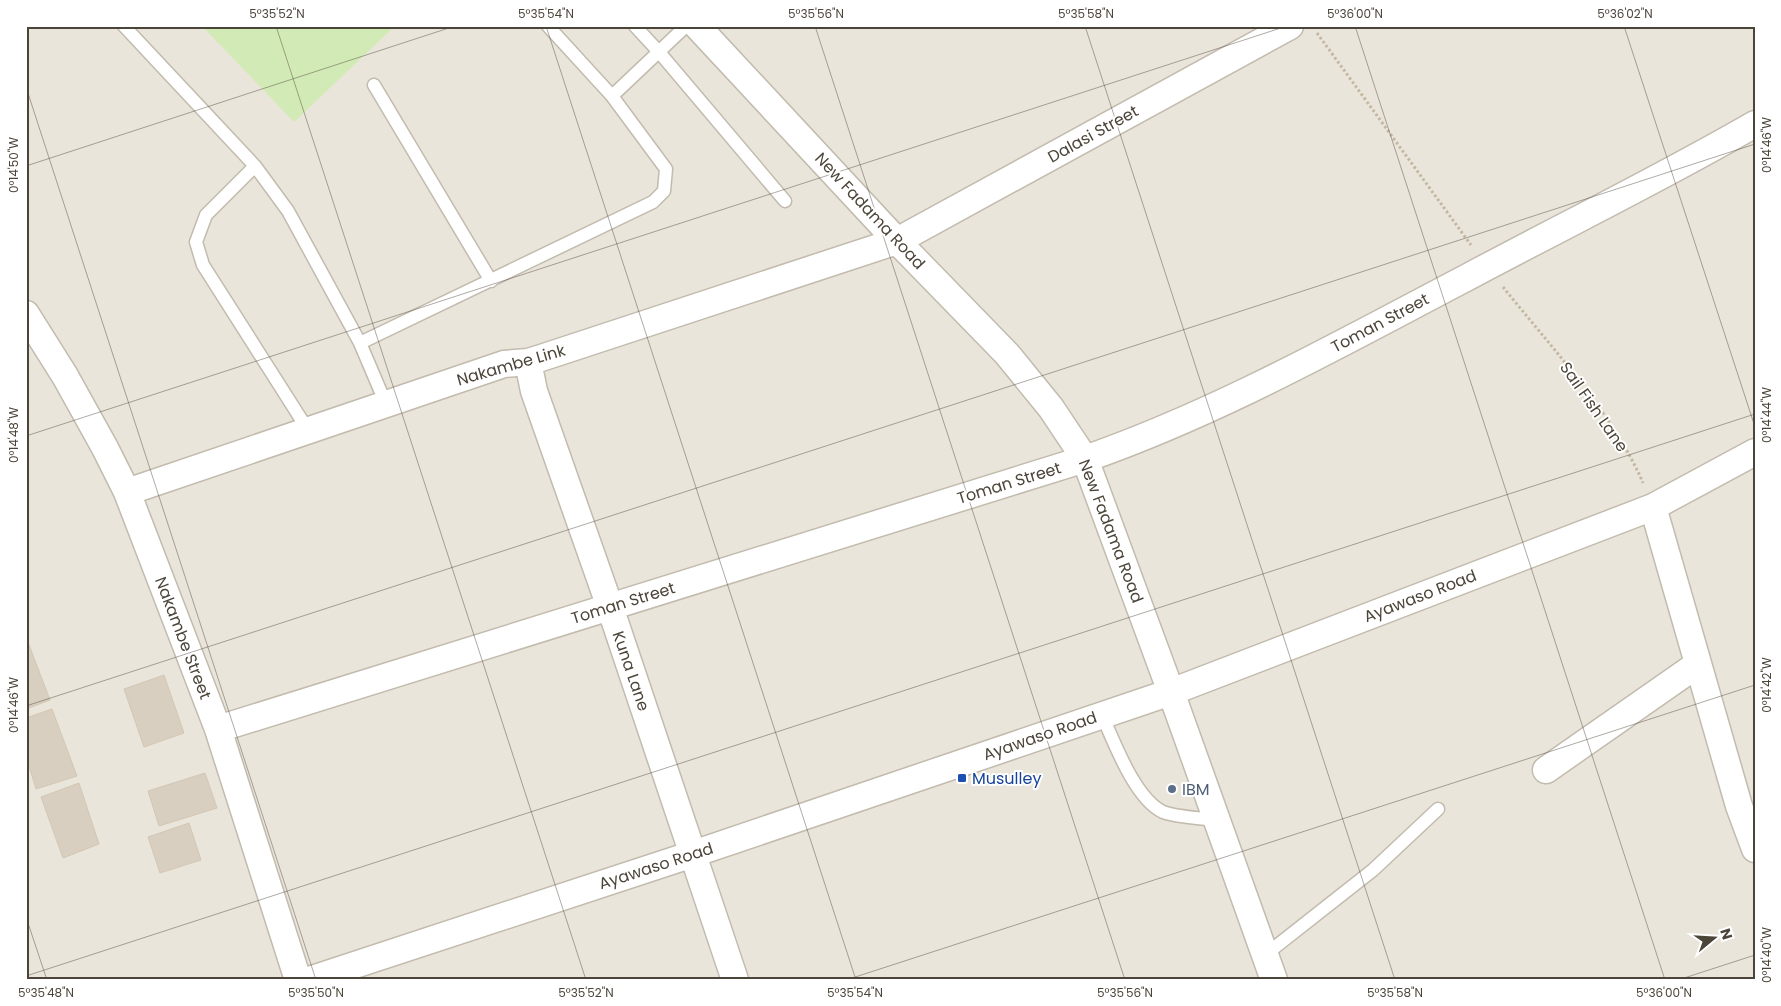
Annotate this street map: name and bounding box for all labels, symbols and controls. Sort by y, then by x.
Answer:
text: 5°35'52"N [249,5,305,22]
text: 5°35'54"N [518,5,574,22]
text: 5°35'56"N [788,5,844,22]
text: 5°35'58"N [1058,5,1114,22]
text: 5°36'00"N [1327,5,1383,22]
text: 5°36'02"N [1597,5,1653,22]
street label: Dalasi Street [1044,100,1143,168]
text: 0°14'46"W [1758,117,1775,173]
text: 0°14'50"W [5,137,22,193]
street label: New Fadama Road [810,147,930,275]
street label: Toman Street [1327,288,1433,358]
street label: Nakambe Link [454,338,569,391]
street label: Sail Fish Lane [1554,357,1634,457]
text: 0°14'44"W [1758,387,1775,443]
text: 0°14'48"W [5,407,22,463]
street label: Toman Street [954,456,1064,510]
street label: New Fadama Road [1073,456,1149,606]
street label: Ayawaso Road [1360,564,1480,628]
street label: Nakambe Street [149,573,217,703]
street label: Toman Street [568,576,678,630]
street label: Kuna Lane [607,628,655,714]
text: 0°14'42"W [1758,657,1775,713]
text: 0°14'46"W [5,677,22,733]
street label: Ayawaso Road [980,706,1100,766]
place label: Musulley [972,767,1041,790]
marker: Musulley [956,772,968,784]
place label: IBM [1182,778,1210,801]
marker: IBM [1166,783,1178,795]
street label: Ayawaso Road [596,837,716,895]
north arrow [1688,914,1738,964]
text: N [1715,926,1738,942]
text: 0°14'40"W [1758,927,1775,983]
text: 5°35'48"N [18,984,74,1001]
text: 5°35'50"N [288,984,344,1001]
text: 5°35'52"N [558,984,614,1001]
text: 5°35'54"N [827,984,883,1001]
text: 5°35'56"N [1097,984,1153,1001]
text: 5°35'58"N [1367,984,1423,1001]
text: 5°36'00"N [1636,984,1692,1001]

